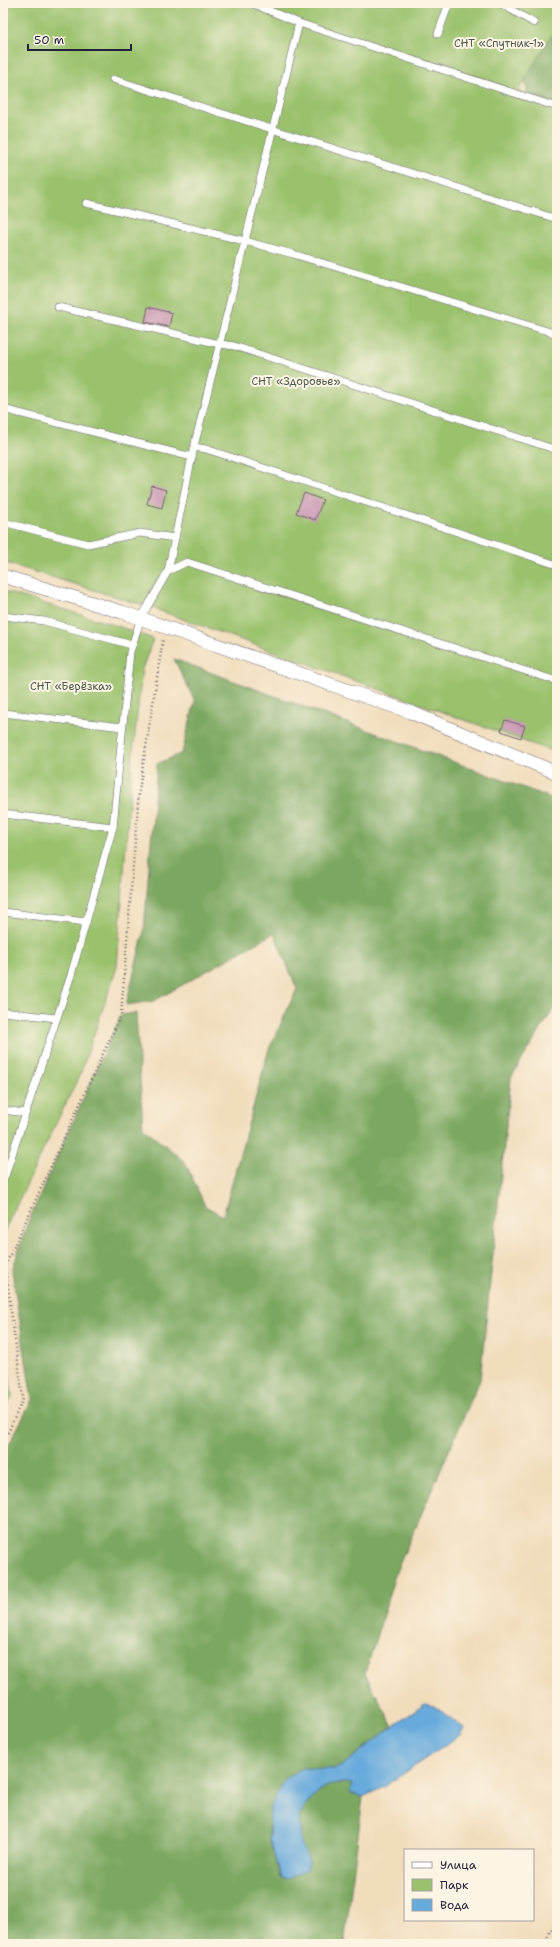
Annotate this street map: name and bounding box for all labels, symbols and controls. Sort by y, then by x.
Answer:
scale bar [28,26,131,52]
text: 50 m [34,32,64,48]
park label: СНТ «Спутник-1» [454,36,544,51]
park label: СНТ «Здоровье» [252,374,340,389]
park label: СНТ «Берёзка» [30,679,112,694]
legend [404,1849,534,1921]
text: Улица [440,1857,477,1873]
text: Парк [440,1877,469,1893]
text: Вода [440,1897,469,1913]

